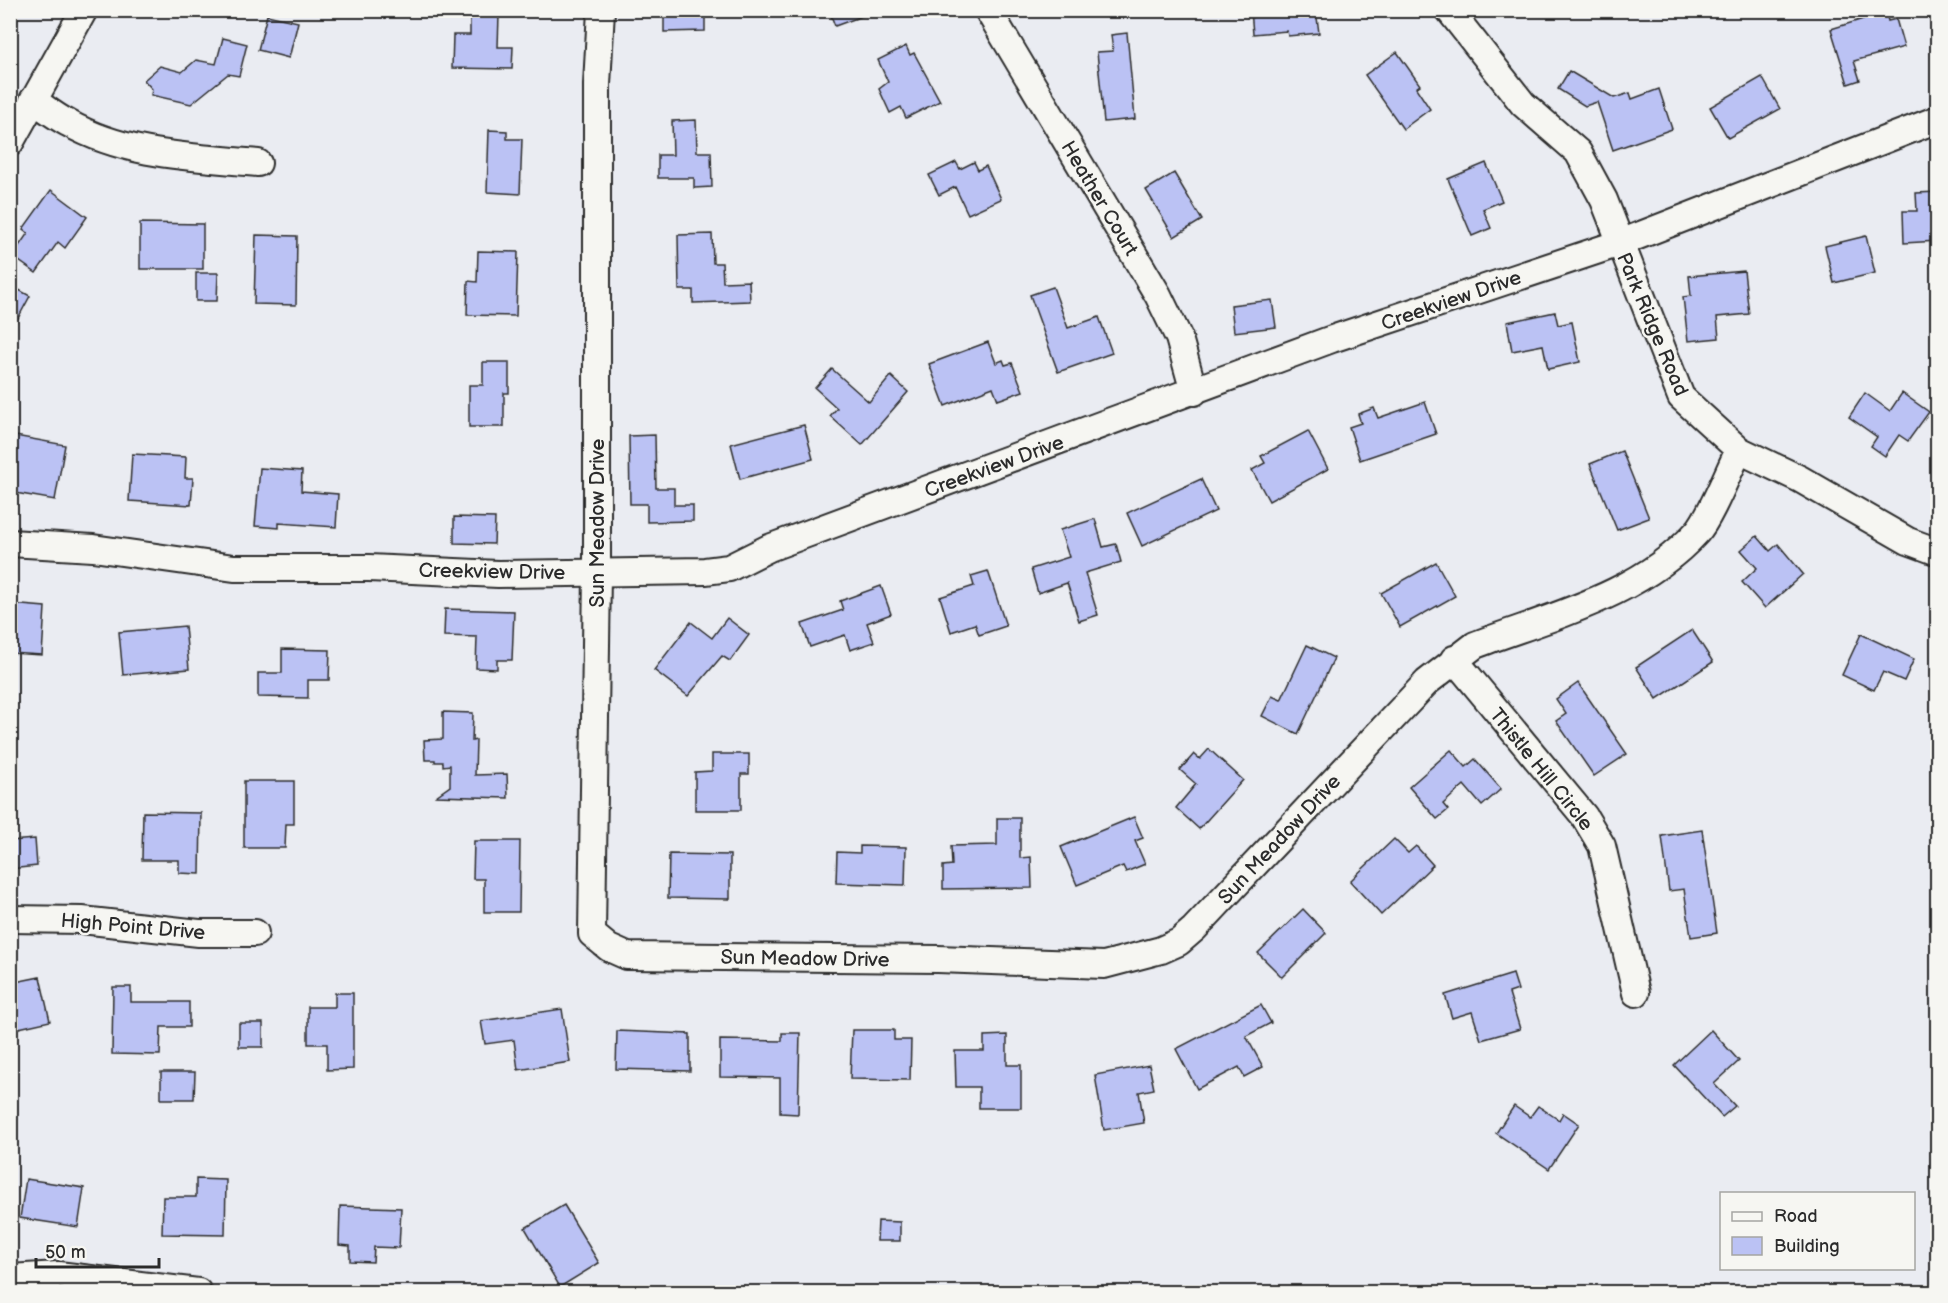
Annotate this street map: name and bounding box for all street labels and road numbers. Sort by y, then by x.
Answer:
street label: Heather Court [1055,137,1143,260]
street label: Park Ridge Road [1611,249,1693,400]
street label: Creekview Drive [1378,266,1525,336]
street label: Creekview Drive [921,431,1067,503]
street label: Sun Meadow Drive [586,438,610,607]
street label: Creekview Drive [419,559,566,585]
street label: Thistle Hill Circle [1484,703,1598,836]
street label: Sun Meadow Drive [1213,770,1346,910]
street label: High Point Drive [60,909,206,945]
street label: Sun Meadow Drive [720,946,890,972]

